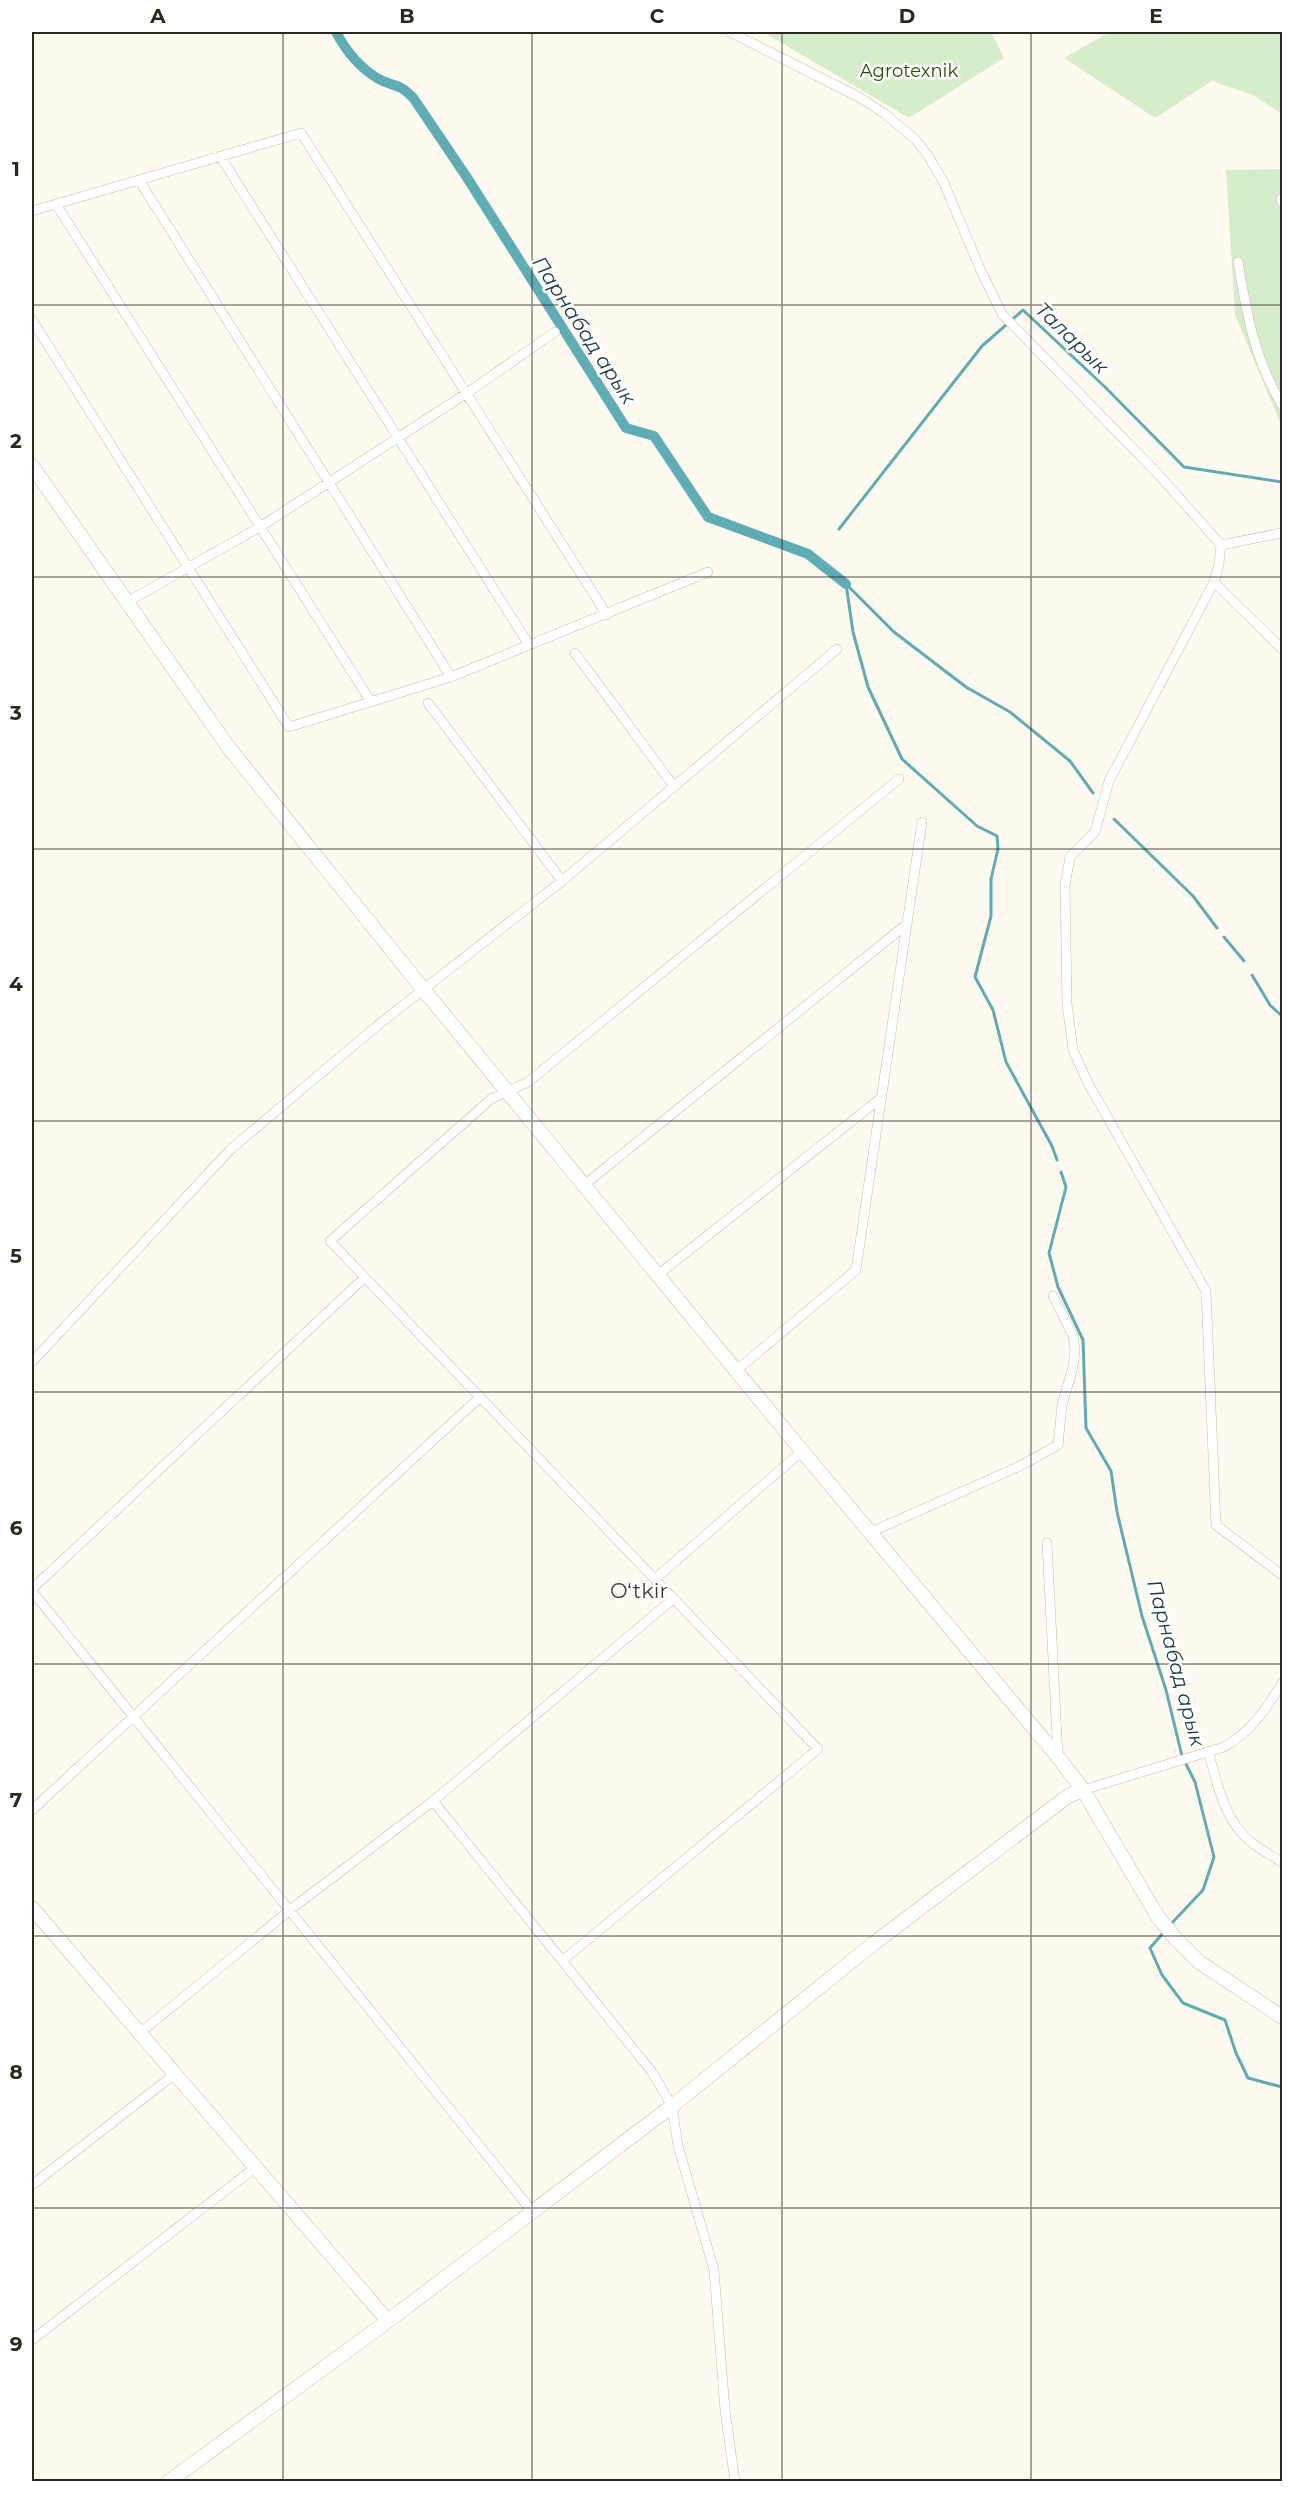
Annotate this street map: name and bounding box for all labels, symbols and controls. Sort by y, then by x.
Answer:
text: A [149,4,166,28]
text: B [399,4,415,28]
text: C [650,4,665,28]
text: D [899,4,915,28]
text: E [1149,4,1163,28]
park label: Agrotexnik [860,60,958,82]
text: 1 [12,157,20,181]
water label: Парнабад арык [527,252,642,410]
water label: Таларык [1031,297,1114,380]
text: 2 [10,429,22,453]
text: 3 [9,701,22,725]
text: 4 [9,972,23,996]
text: 5 [10,1244,22,1268]
text: 6 [10,1516,23,1540]
water label: Парнабад арык [1142,1577,1210,1750]
district label: Oʻtkir [610,1578,668,1603]
text: 7 [10,1788,22,1812]
text: 8 [9,2060,23,2084]
text: 9 [10,2332,22,2356]

